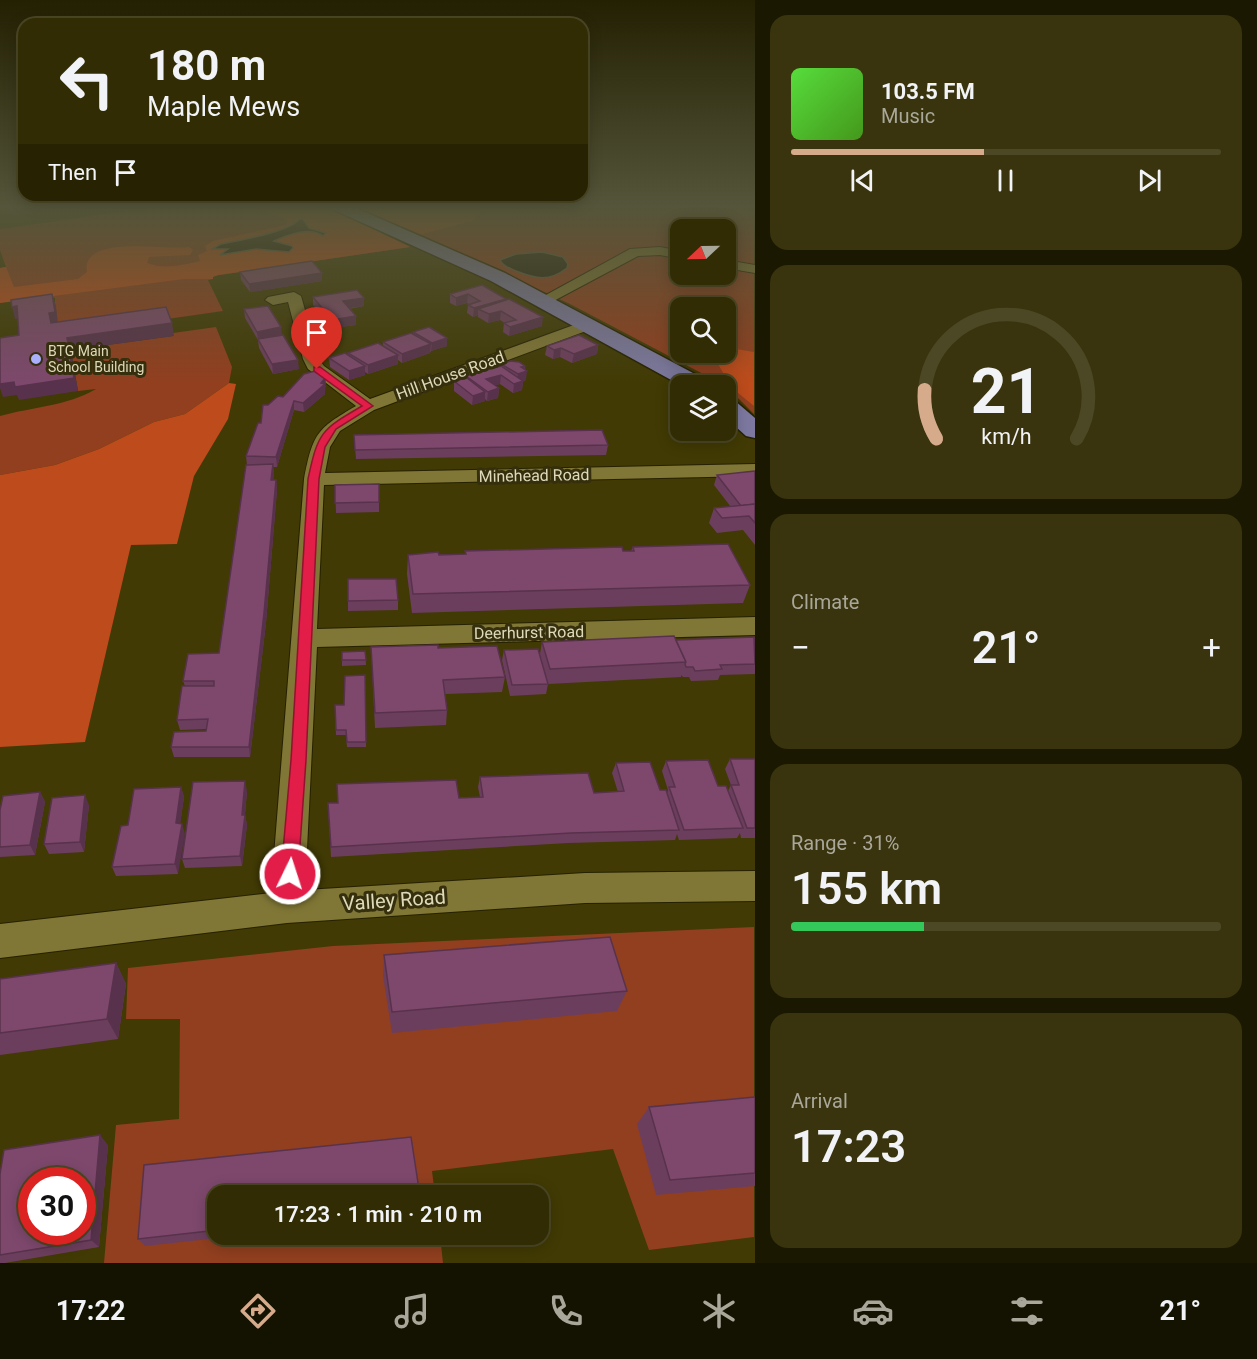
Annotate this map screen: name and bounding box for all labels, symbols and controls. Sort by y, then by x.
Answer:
text: 180 m [147,41,266,90]
icon: left [48,42,126,120]
text: 103.5 FM [881,79,975,104]
text: Maple Mews [147,91,300,123]
text: Music [881,104,935,128]
icon: arrive [109,156,142,189]
text: Then [48,160,97,185]
icon: previous [846,164,879,197]
icon: pause [989,164,1022,197]
icon: next [1133,164,1166,197]
north arrow [670,219,736,285]
map controls [670,219,736,441]
button: search [670,297,736,363]
pin [291,307,342,369]
icon: arrive [300,316,333,349]
place label: BTG Main School Building [48,343,144,375]
street label: Hill House Road [393,347,507,404]
marker: BTG Main School Building [29,352,43,366]
text: 21 [970,355,1042,428]
button: layers [670,375,736,441]
text: km/h [981,424,1031,449]
street label: Minehead Road [478,465,590,486]
text: Climate [791,590,859,614]
text: 21° [972,621,1040,674]
street label: Deerhurst Road [474,622,584,643]
text: − [791,628,810,667]
text: + [1202,628,1221,667]
text: Range · 31% [791,831,899,855]
position arrow [258,842,322,906]
text: 155 km [791,862,942,915]
street label: Valley Road [341,884,447,916]
text: Arrival [791,1089,848,1113]
text: 17:23 [791,1120,906,1173]
speed limit sign: 30 [18,1167,96,1245]
text: 17:23 · 1 min · 210 m [274,1202,482,1227]
icon: directions [237,1290,279,1332]
icon: music [391,1290,433,1332]
icon: phone [545,1290,587,1332]
icon: climate [698,1290,740,1332]
icon: car [852,1290,894,1332]
icon: filters [1006,1290,1048,1332]
text: 17:22 [56,1295,125,1327]
text: 21° [1160,1295,1201,1327]

